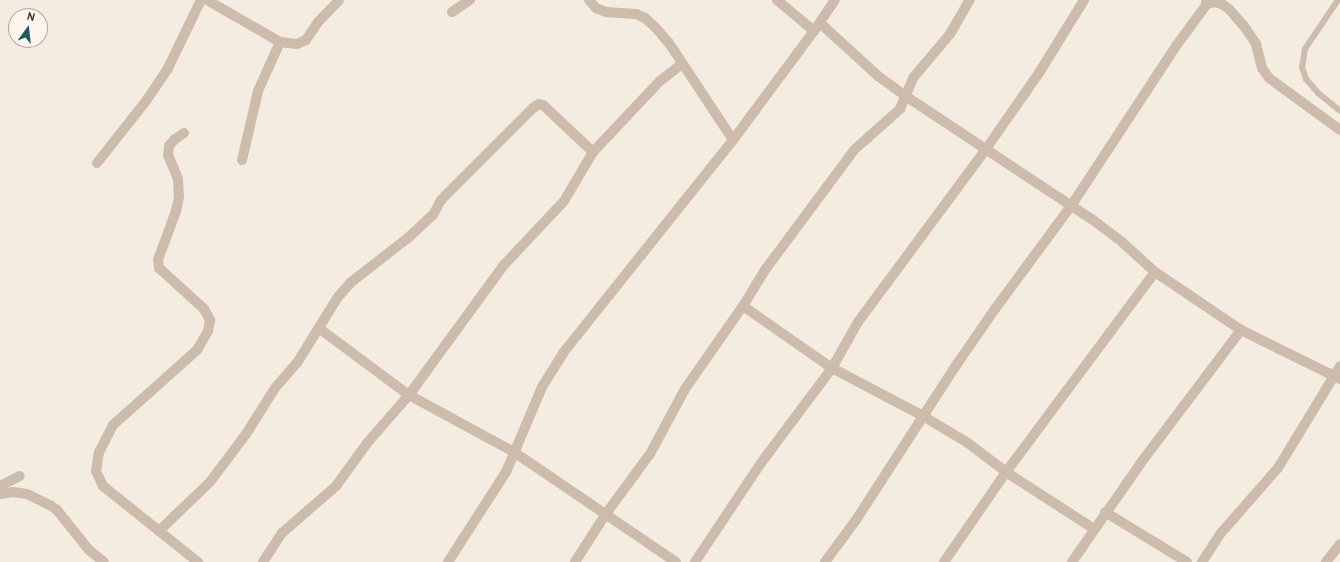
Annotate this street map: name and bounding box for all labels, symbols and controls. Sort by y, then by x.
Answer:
north arrow [8,8,48,48]
text: N [25,10,36,25]

